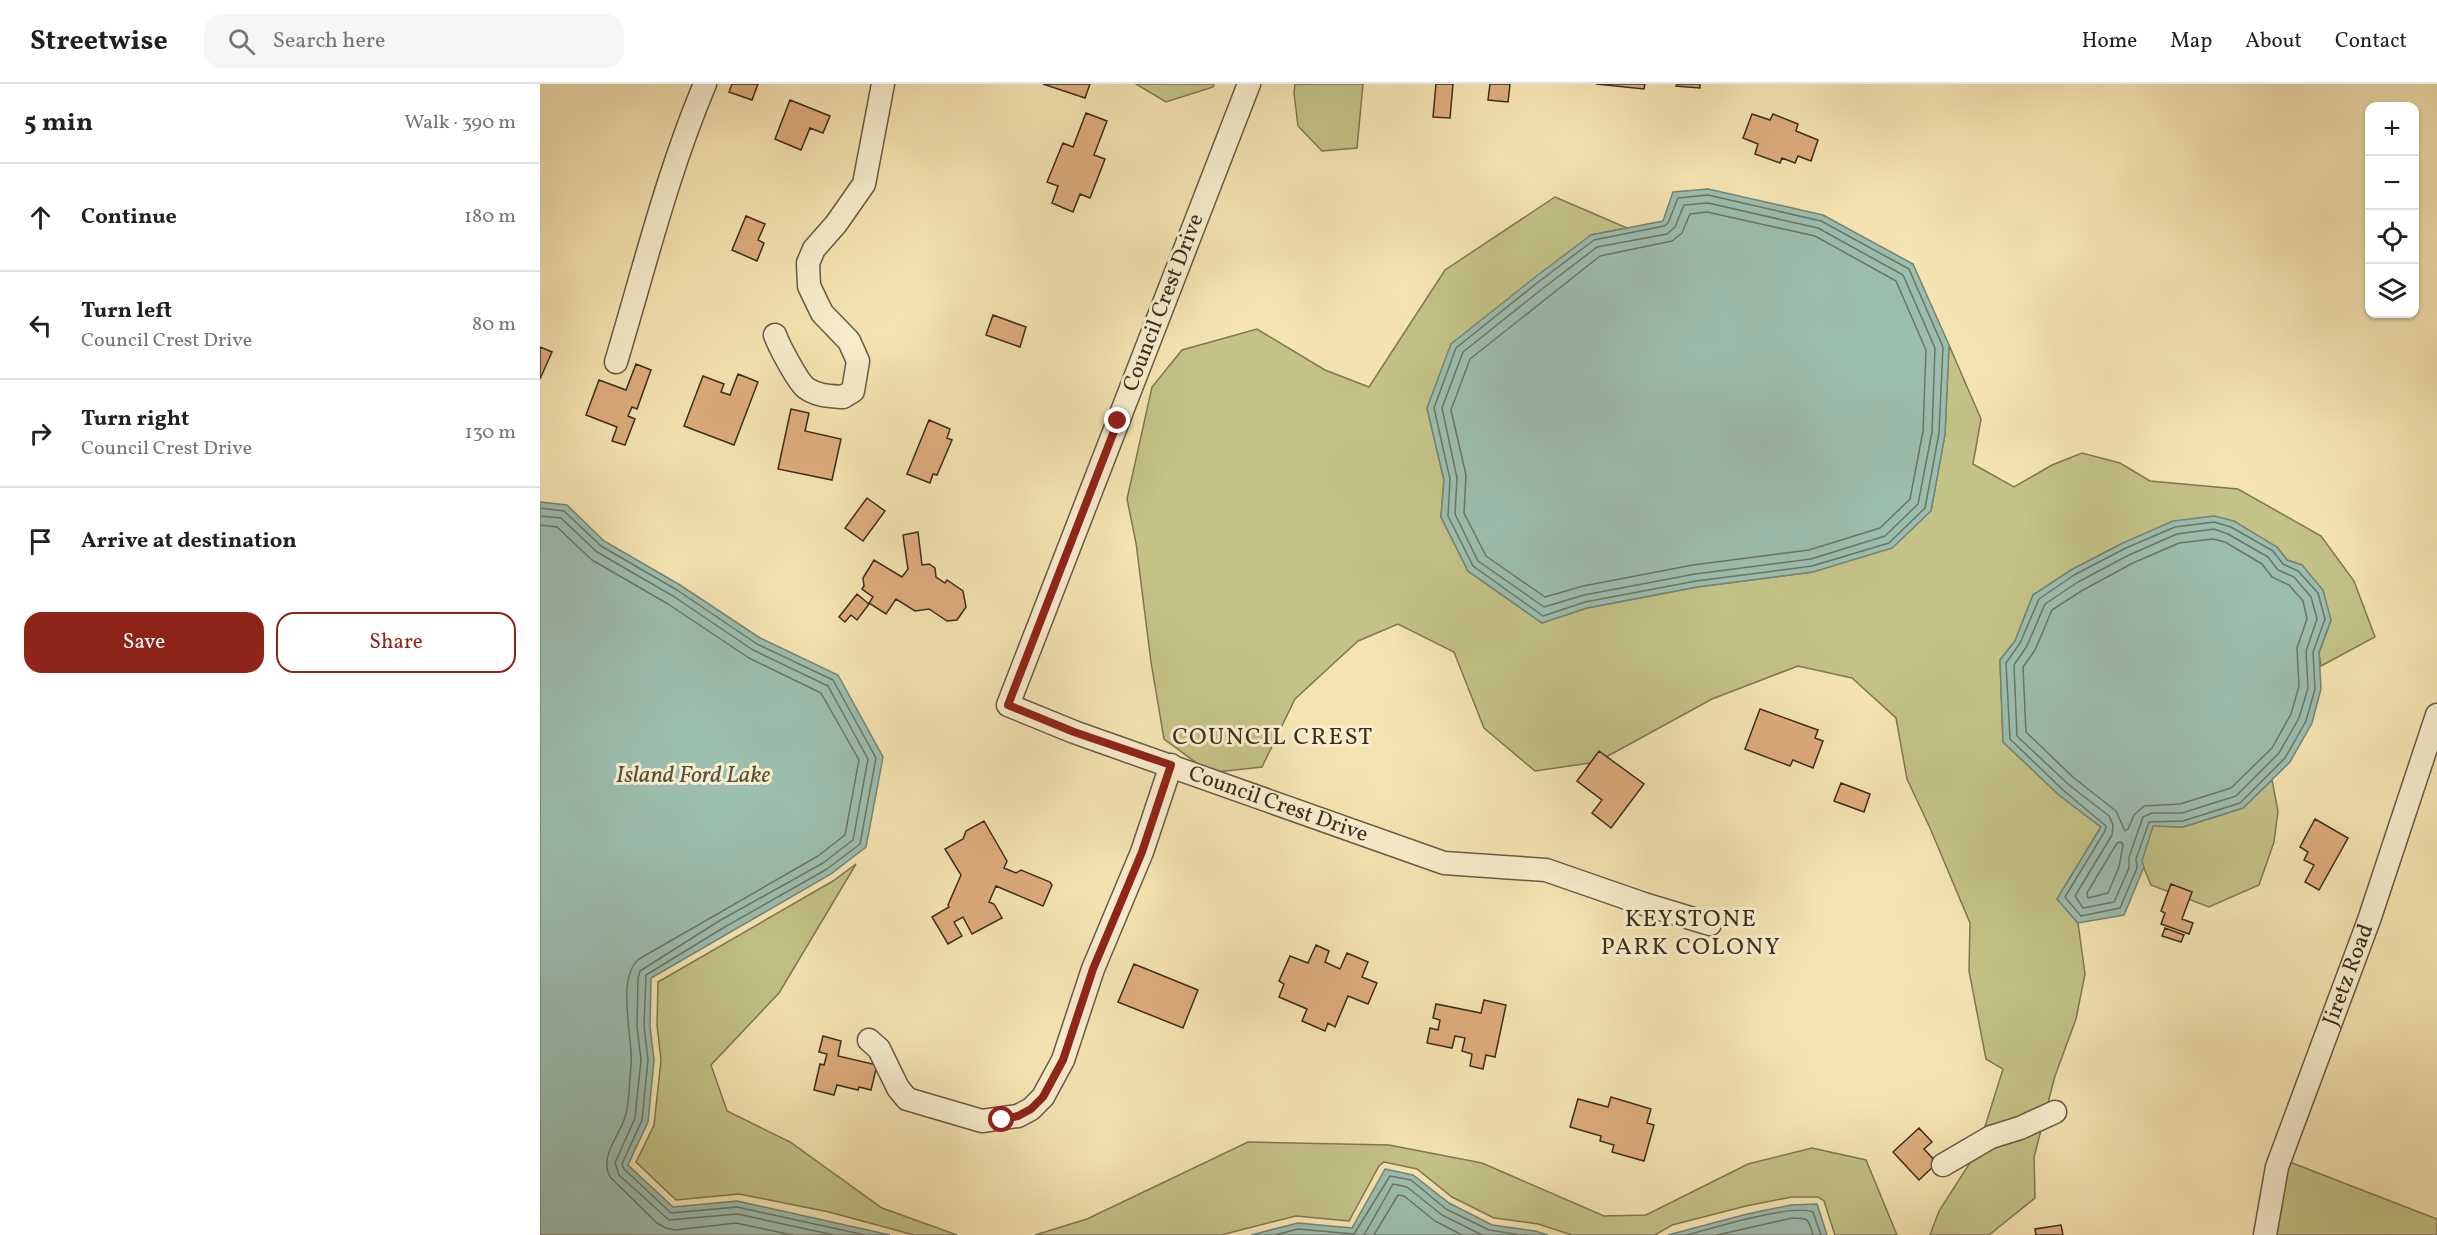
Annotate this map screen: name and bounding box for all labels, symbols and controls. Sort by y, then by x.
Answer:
search box [204,14,624,68]
text: Streetwise [30,22,168,61]
icon: search [225,25,258,58]
text: Search here [273,26,385,57]
text: Home [2082,27,2137,56]
text: Map [2170,27,2212,56]
text: About [2245,27,2302,56]
text: Contact [2335,27,2407,56]
map controls [2365,102,2419,318]
button: + [2365,102,2419,156]
text: 5 min [24,105,93,141]
text: Walk · 390 m [404,109,516,137]
button: − [2365,156,2419,210]
icon: ahead [24,201,57,234]
text: Continue [81,202,177,233]
text: 180 m [464,203,516,231]
street label: Council Crest Drive [1116,210,1212,396]
button: locate [2365,210,2419,264]
button: layers [2365,264,2419,318]
text: Turn left [81,296,172,327]
icon: left [24,309,57,342]
text: 80 m [472,311,516,339]
text: Council Crest Drive [81,327,252,355]
text: Turn right [81,404,189,435]
route end [1104,407,1130,433]
icon: right [24,417,57,450]
text: 130 m [465,419,516,447]
text: Council Crest Drive [81,435,252,463]
icon: arrive [24,525,57,558]
text: Arrive at destination [81,526,297,557]
button: Save [24,612,264,673]
button: Share [276,612,516,673]
district label: COUNCIL CREST [1172,721,1374,755]
street label: Council Crest Drive [1184,758,1372,850]
water label: Island Ford Lake [616,759,771,793]
district label: KEYSTONE PARK COLONY [1601,903,1781,965]
street label: Jiretz Road [2315,920,2382,1030]
route start [988,1106,1014,1132]

